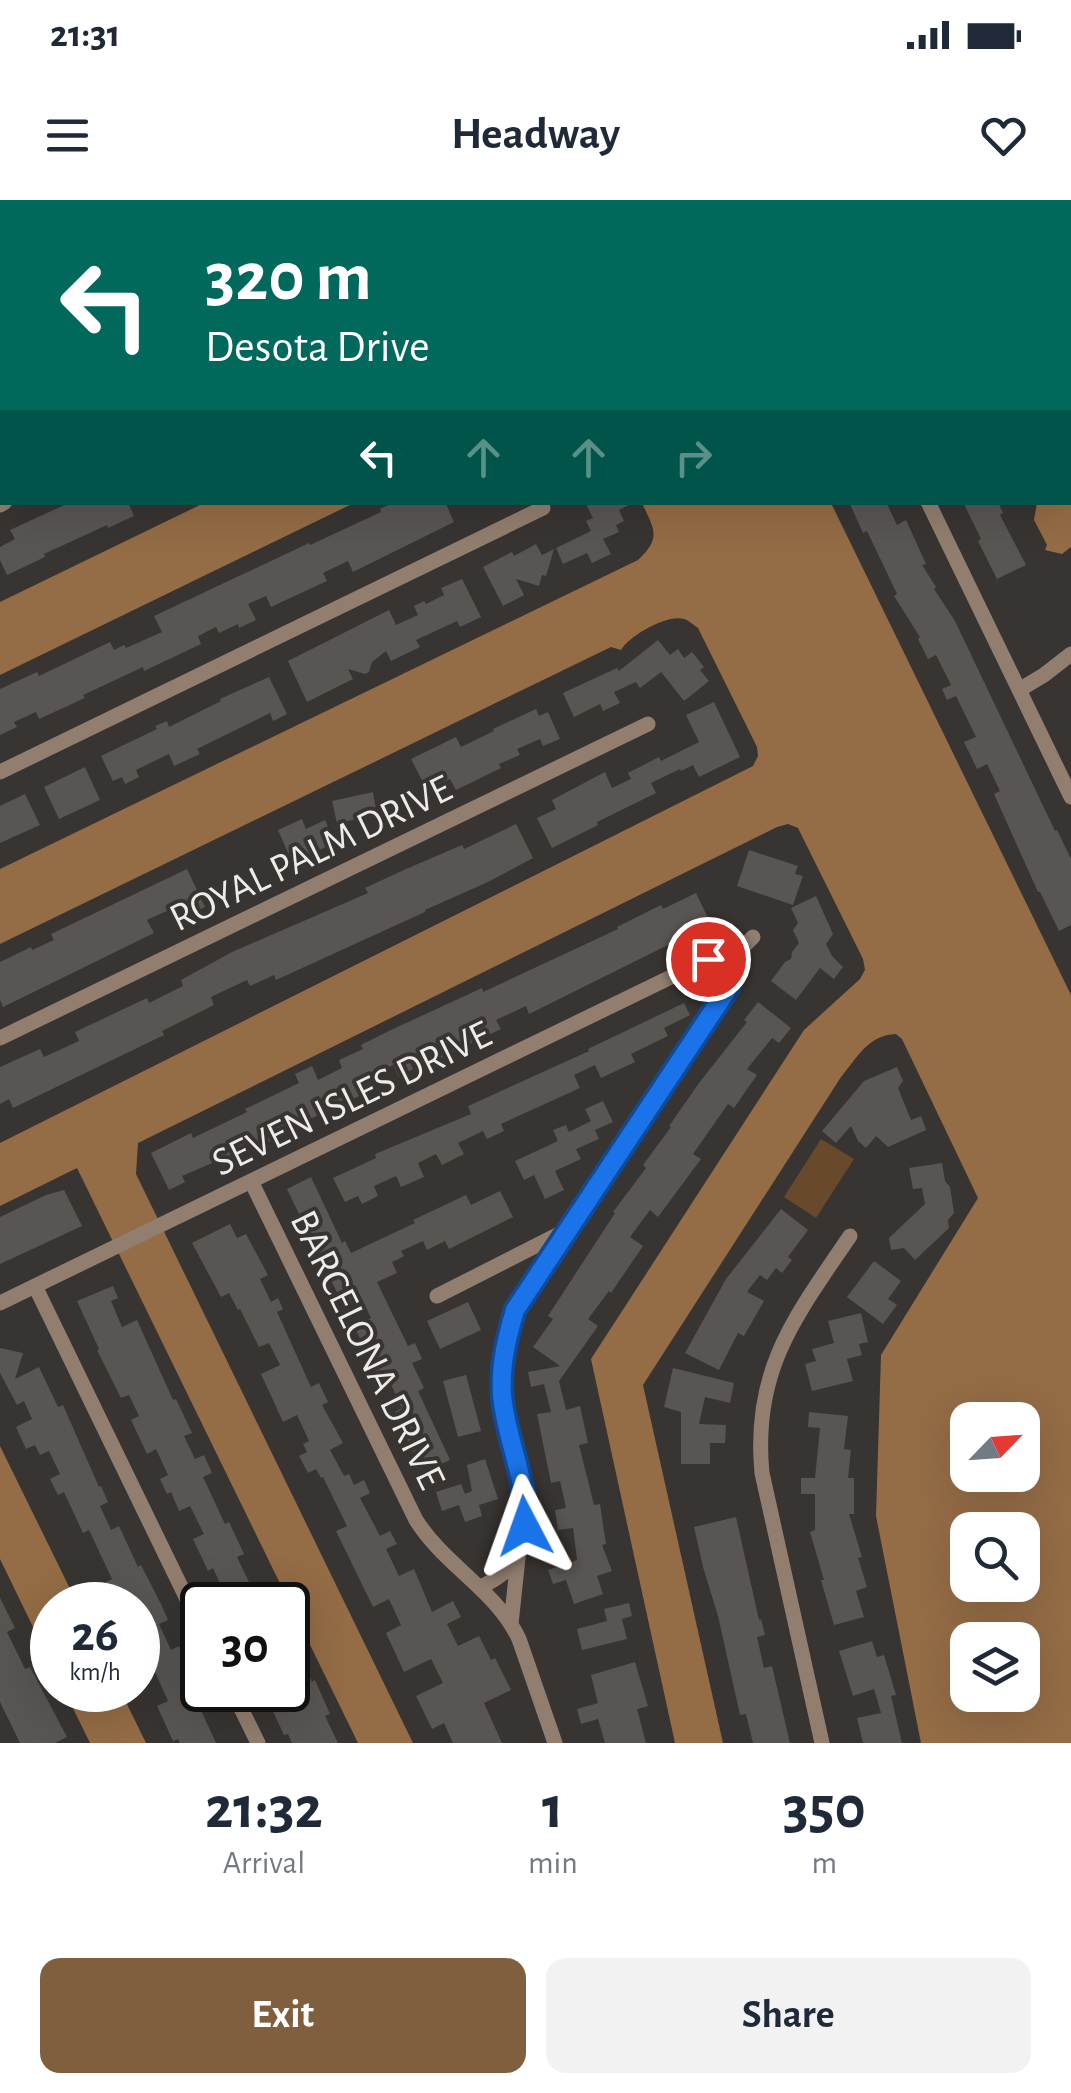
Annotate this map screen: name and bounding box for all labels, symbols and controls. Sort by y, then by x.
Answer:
text: 21:31 [50,16,120,54]
icon: menu [40,108,95,163]
icon: heart [976,108,1031,163]
text: Headway [451,112,620,157]
icon: left [40,240,170,370]
text: 320 m [205,243,372,313]
text: Desota Drive [205,325,430,370]
icon: left [351,430,406,485]
icon: ahead [456,430,511,485]
icon: ahead [561,430,616,485]
icon: right [666,430,721,485]
street label: ROYAL PALM DRIVE [164,768,458,939]
pin [666,917,751,1002]
icon: arrive [681,932,736,987]
street label: SEVEN ISLES DRIVE [206,1014,498,1184]
street label: BARCELONA DRIVE [283,1204,452,1495]
north arrow [950,1402,1040,1492]
map controls [950,1402,1040,1712]
position arrow [473,1474,577,1578]
button: search [950,1512,1040,1602]
speed limit sign: 30 [180,1582,310,1712]
text: 26 [71,1610,119,1660]
button: layers [950,1622,1040,1712]
text: km/h [69,1660,121,1685]
text: 21:32 [205,1779,323,1839]
text: 1 [542,1779,564,1839]
text: 350 [783,1779,866,1839]
text: Arrival [223,1847,305,1879]
text: min [528,1847,578,1879]
text: m [812,1847,837,1879]
button: Exit [40,1958,526,2073]
button: Share [546,1958,1031,2073]

